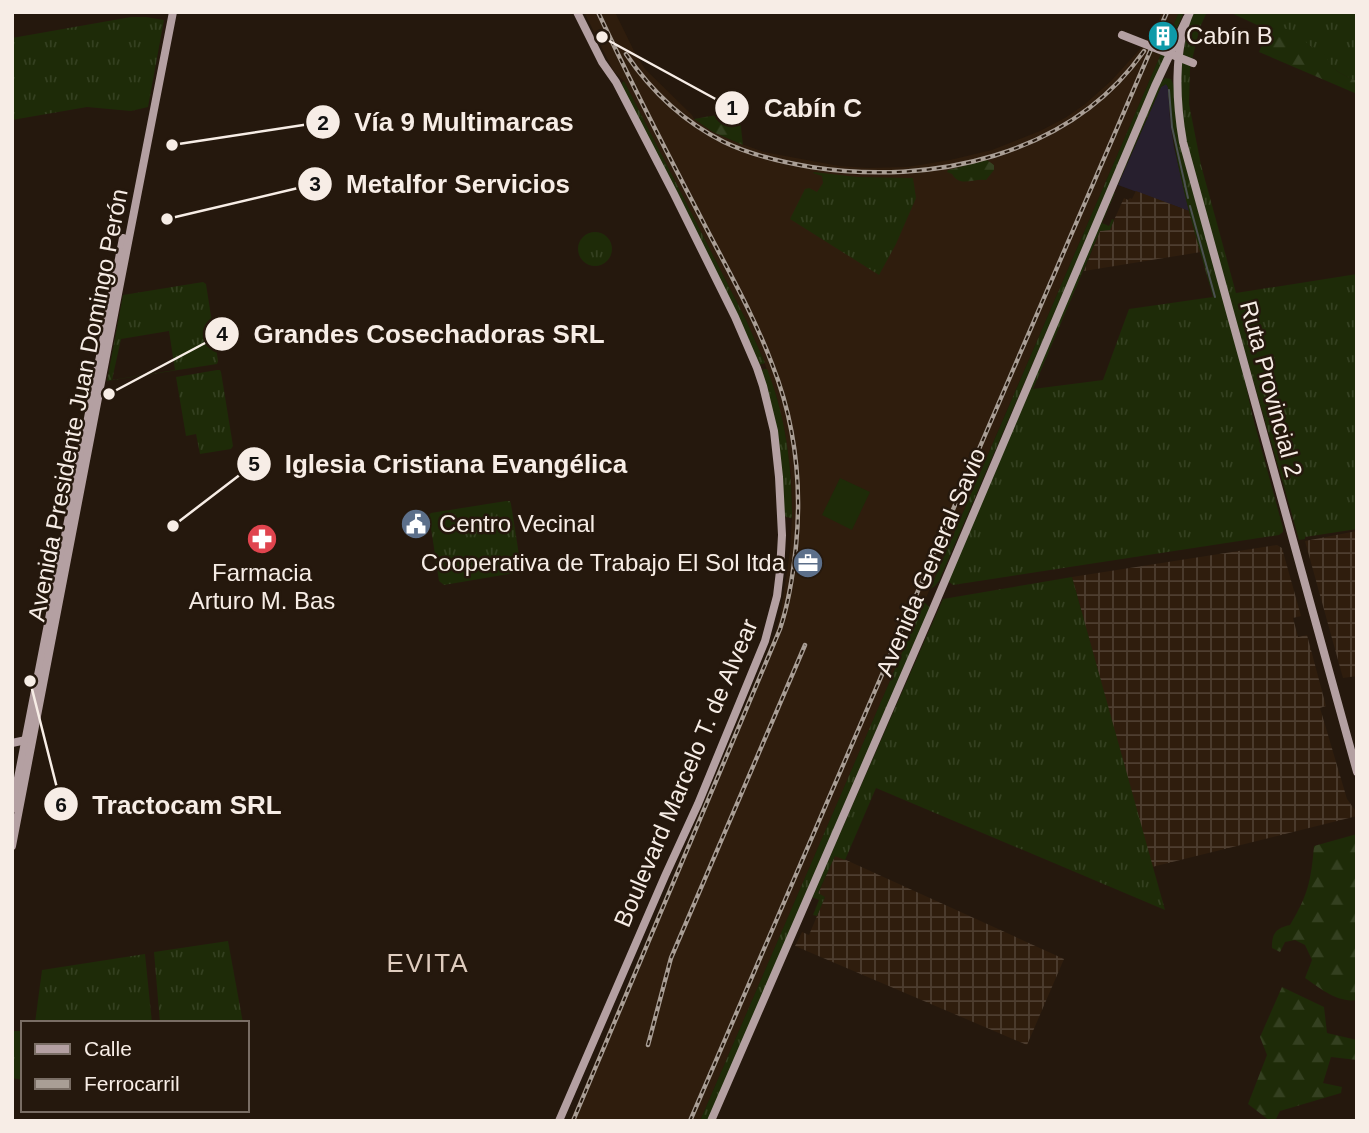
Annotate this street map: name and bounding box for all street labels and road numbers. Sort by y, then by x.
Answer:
street label: Avenida Presidente Juan Domingo Perón [22,186,133,623]
street label: Ruta Provincial 2 [1235,298,1308,480]
street label: Avenida General Savio [870,444,991,680]
street label: Boulevard Marcelo T. de Alvear [608,615,763,931]

